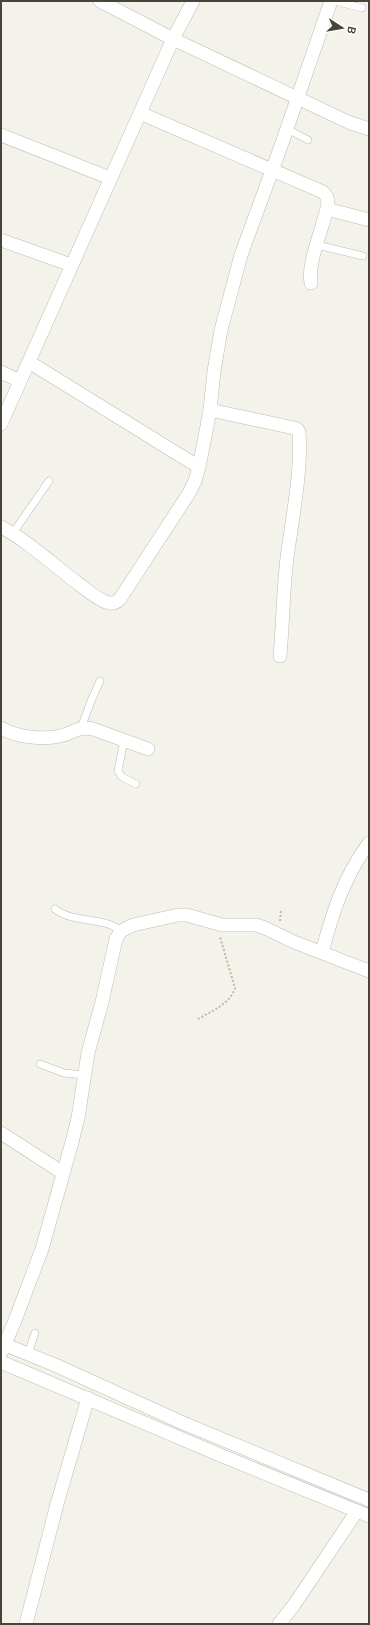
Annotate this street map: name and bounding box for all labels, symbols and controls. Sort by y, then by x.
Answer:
north arrow [322,8,362,48]
text: B [345,25,359,35]

